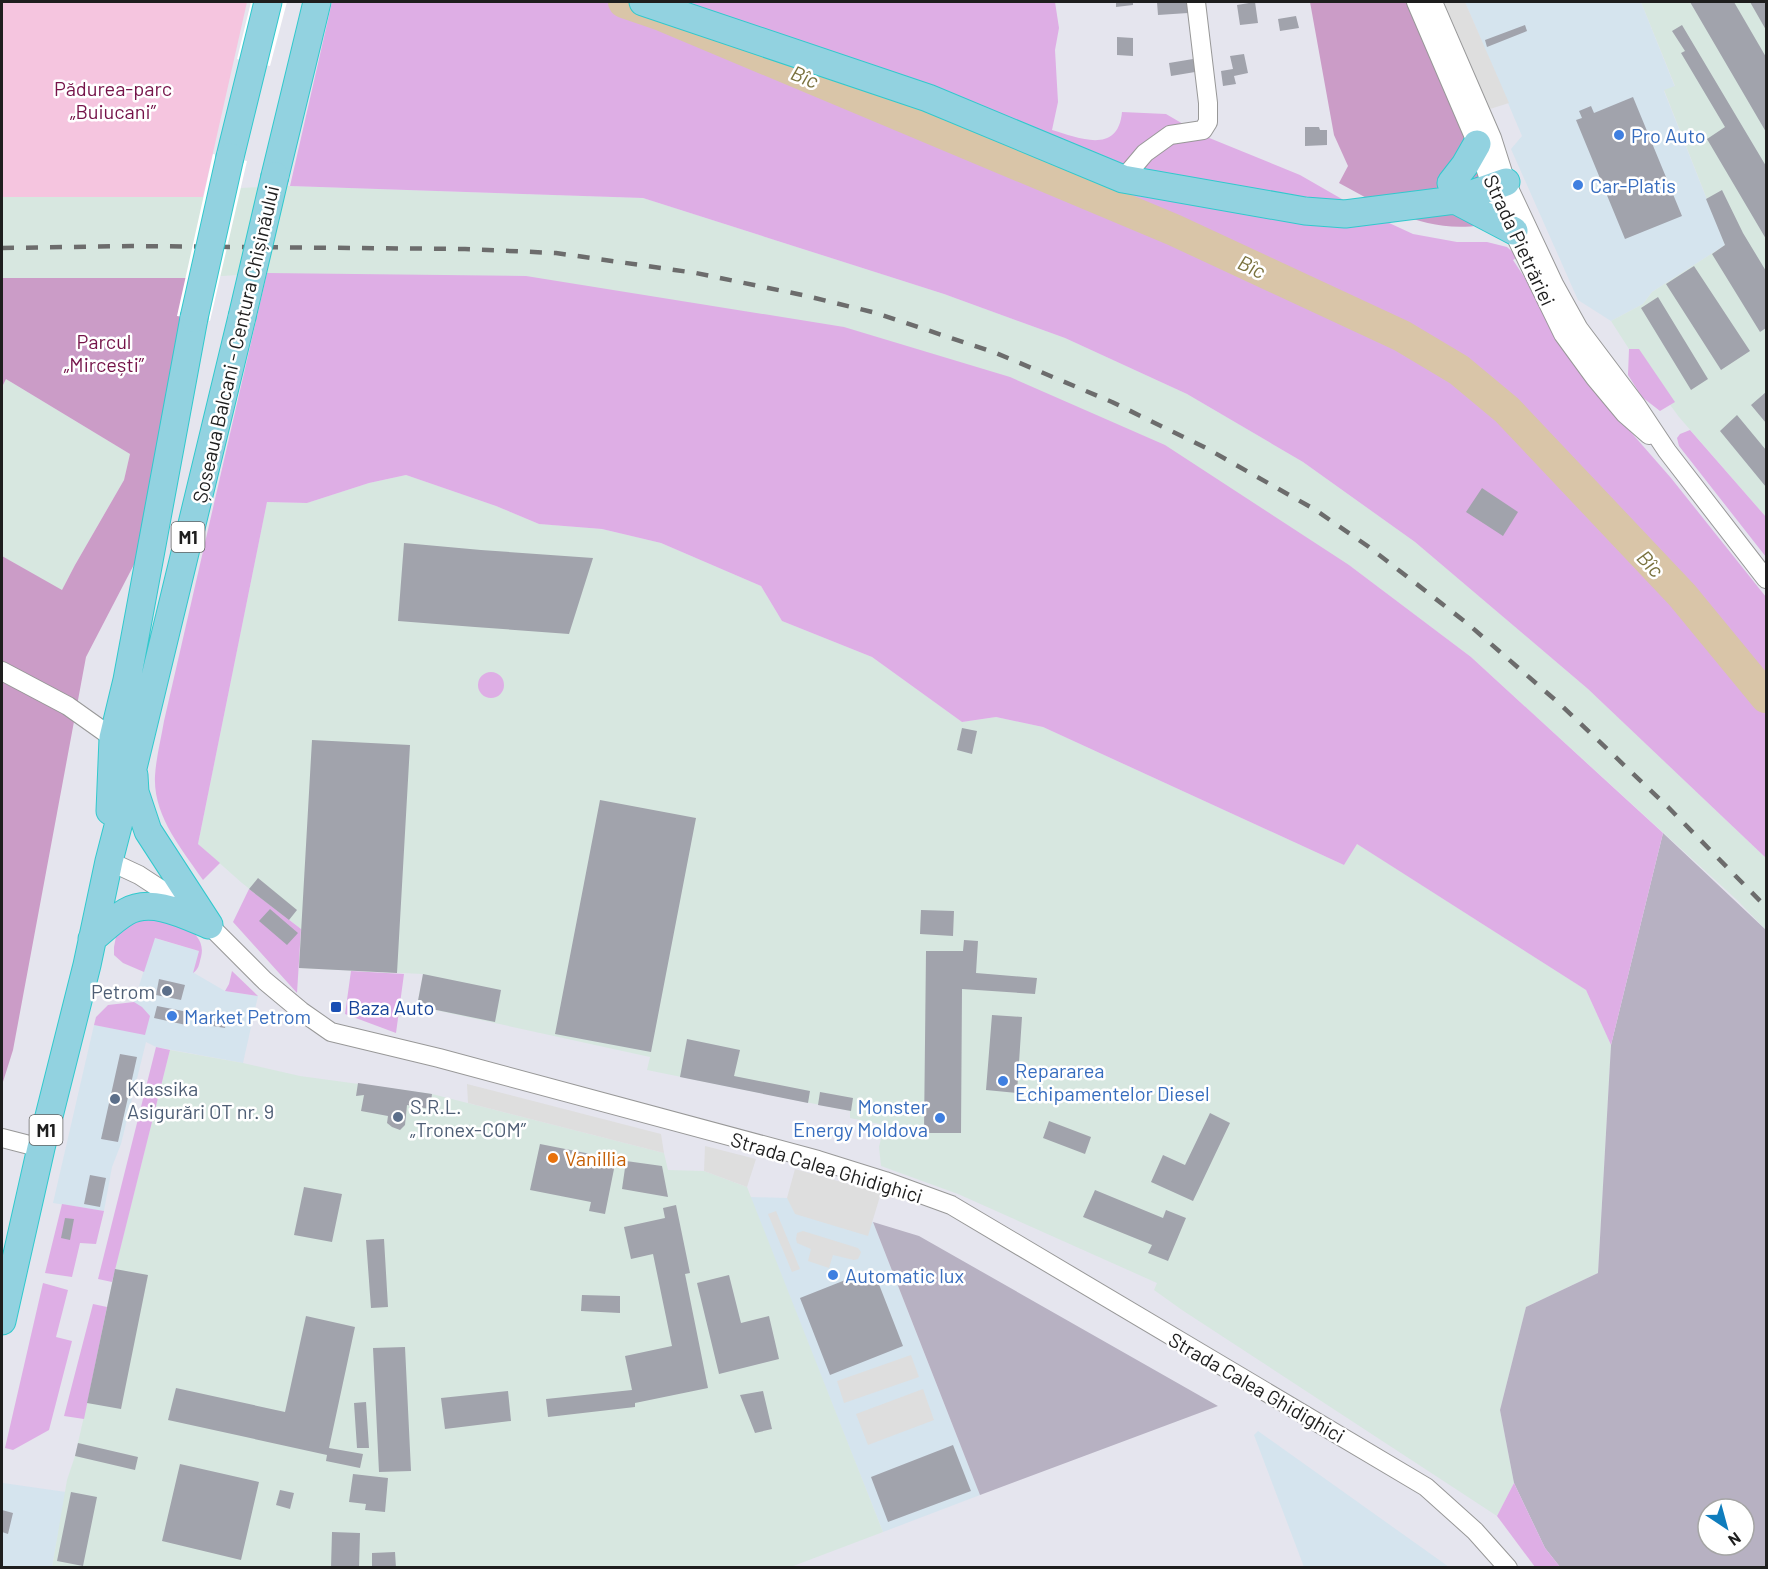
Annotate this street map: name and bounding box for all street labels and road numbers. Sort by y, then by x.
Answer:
street label: Strada Pietrăriei [1479,171,1561,309]
street label: Șoseaua Balcani - Centura Chișinăului [187,183,283,505]
road number: M1 [172,522,204,552]
road number: M1 [30,1115,63,1145]
street label: Strada Calea Ghidighici [728,1126,926,1208]
street label: Strada Calea Ghidighici [1165,1327,1349,1447]

